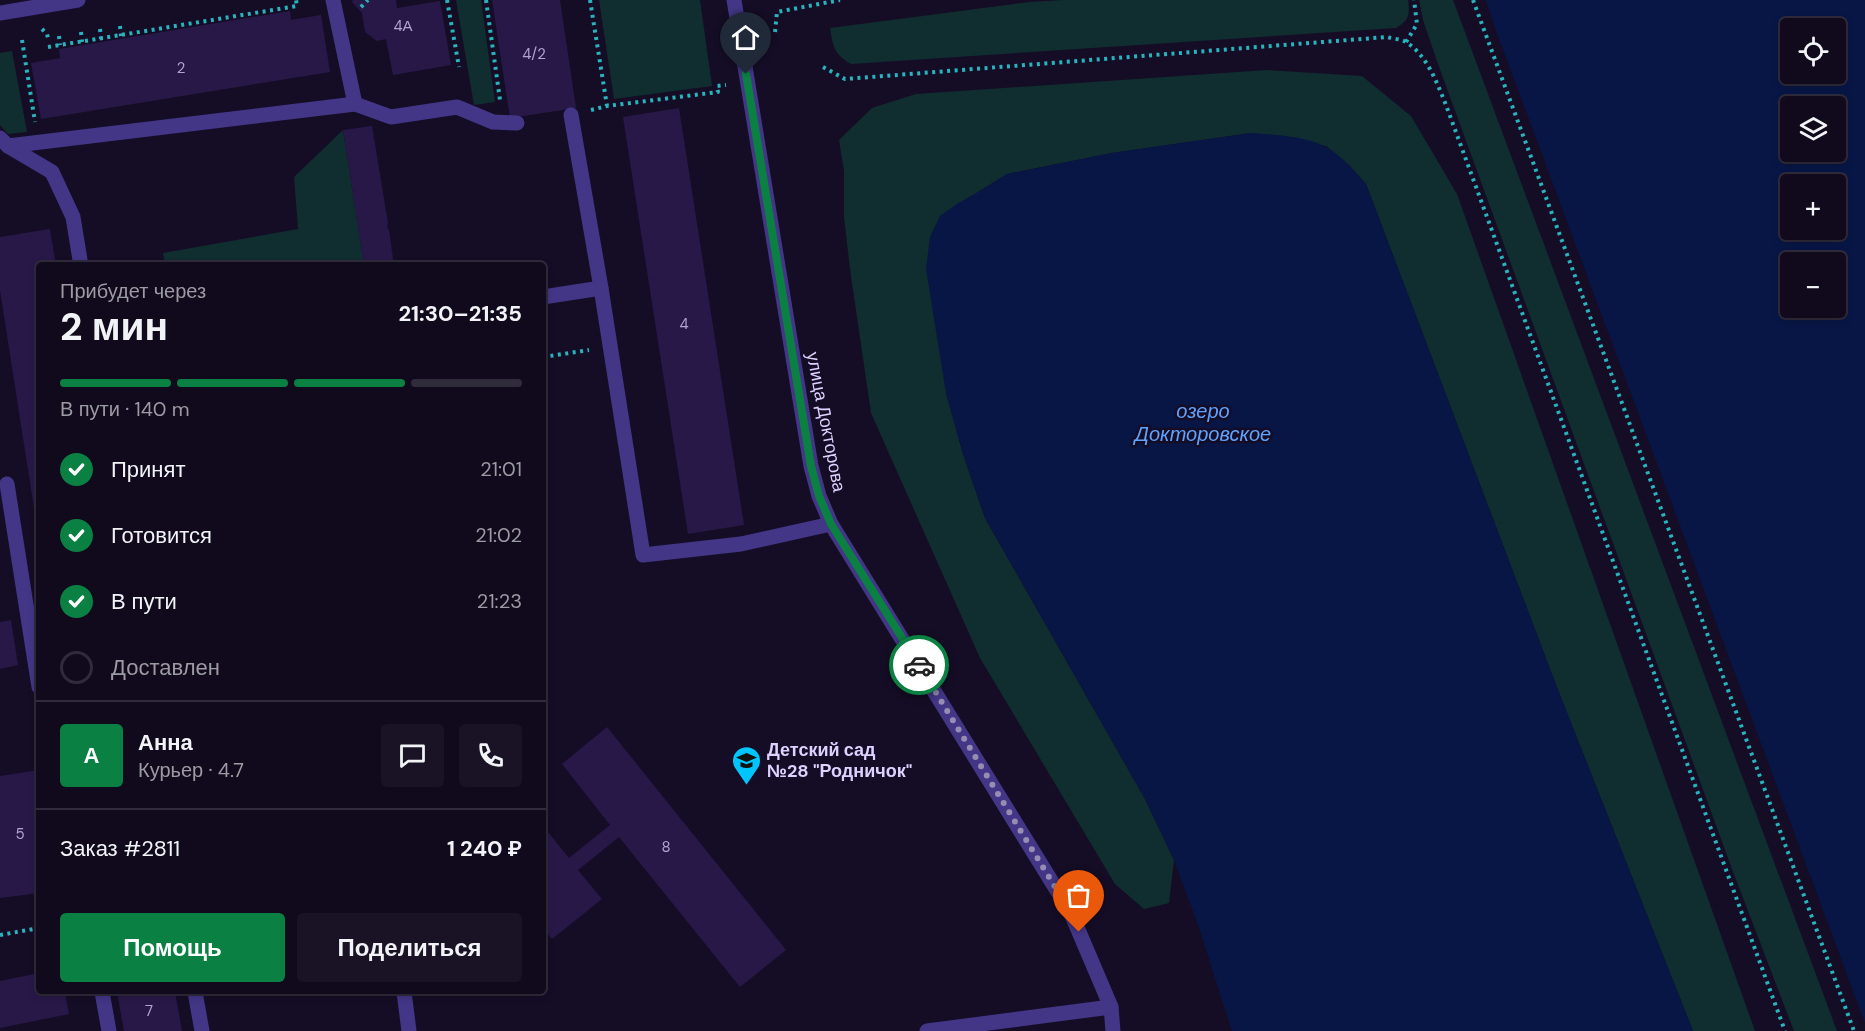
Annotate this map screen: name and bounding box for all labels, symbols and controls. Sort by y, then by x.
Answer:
pin [720,12,771,74]
house number: 4А [393,16,413,36]
map controls [1780,18,1846,318]
button: locate [1780,18,1846,84]
icon: home [729,21,762,54]
house number: 4/2 [522,44,546,64]
house number: 2 [177,58,185,78]
button: layers [1780,96,1846,162]
button: + [1780,174,1846,240]
button: − [1780,252,1846,318]
text: Прибудет через [60,278,206,304]
text: 21:30–21:35 [398,299,522,328]
text: 2 мин [60,301,168,352]
house number: 4 [679,314,689,334]
street label: улица Докторова [801,350,852,495]
text: В пути · 140 m [60,396,190,422]
water label: озеро Докторовское [1133,398,1271,447]
icon: check [60,453,93,486]
text: Принят [111,455,185,484]
text: 21:01 [480,456,522,482]
icon: check [60,519,93,552]
text: Готовится [111,521,212,550]
text: 21:02 [475,522,522,548]
icon: check [60,585,93,618]
text: В пути [111,587,177,616]
text: 21:23 [477,588,522,614]
courier [889,635,949,695]
icon: car [903,649,936,682]
text: Доставлен [111,653,220,682]
button: chat [381,724,444,787]
button: phone [459,724,522,787]
text: Анна [138,728,193,757]
place label: Детский сад №28 "Родничок" [767,738,912,783]
text: А [84,741,99,770]
school or university icon: Детский сад №28 "Родничок" [730,744,762,786]
text: Курьер · 4.7 [138,757,244,783]
house number: 5 [15,824,25,844]
text: Заказ #2811 [60,834,180,863]
text: 1 240 ₽ [447,834,522,863]
house number: 8 [661,837,671,857]
pin [1053,870,1104,932]
icon: bag [1062,879,1095,912]
button: Помощь [60,913,285,982]
button: Поделиться [297,913,522,982]
house number: 7 [145,1001,153,1021]

